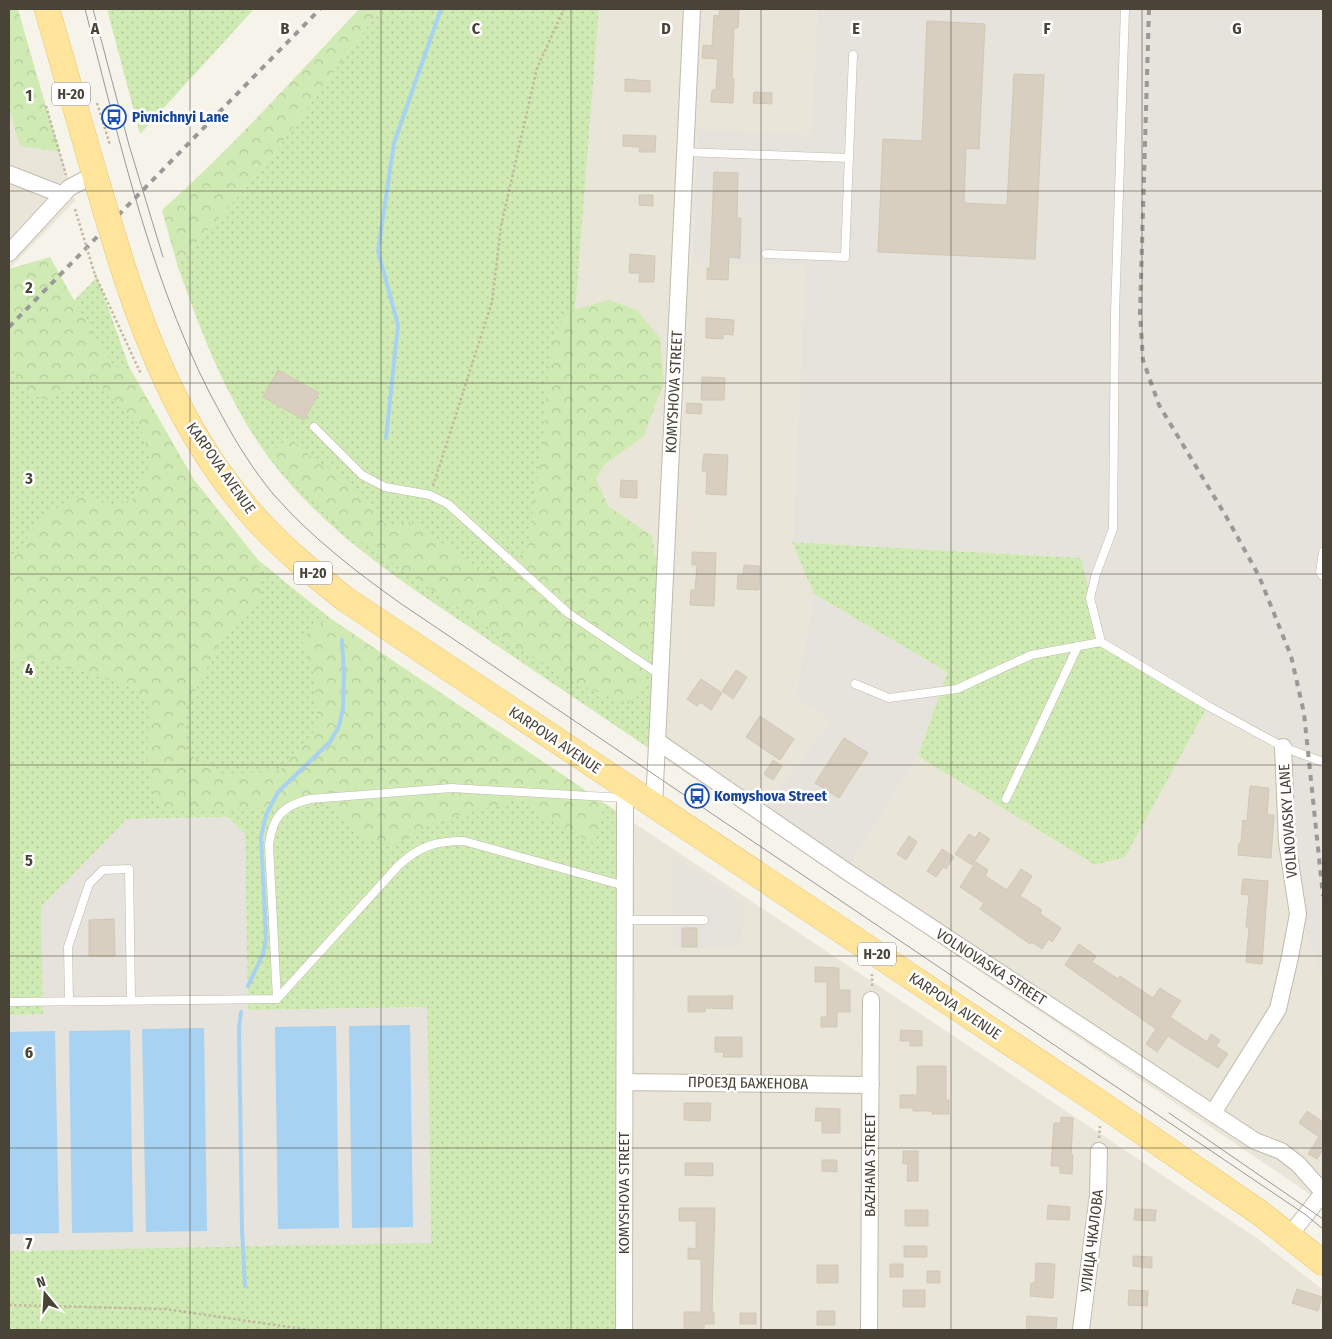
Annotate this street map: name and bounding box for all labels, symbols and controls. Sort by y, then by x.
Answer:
text: A [90,19,100,38]
text: B [281,19,290,38]
text: C [472,19,481,38]
text: D [661,19,671,38]
text: E [852,19,860,38]
text: F [1043,19,1051,38]
text: G [1232,19,1242,38]
road number: Н-20 [52,82,90,106]
text: 1 [26,86,32,105]
bus stop icon: Pivnichnyi Lane [101,104,127,130]
place label: Pivnichnyi Lane [132,108,229,126]
text: 2 [24,278,33,297]
street label: KOMYSHOVA STREET [662,330,686,454]
street label: KARPOVA AVENUE [183,419,259,517]
text: 3 [24,469,33,488]
road number: Н-20 [294,562,332,584]
text: 4 [25,660,33,679]
street label: KARPOVA AVENUE [505,703,605,777]
street label: VOLNOVASKY LANE [1275,763,1301,879]
bus stop icon: Komyshova Street [684,783,710,809]
place label: Komyshova Street [714,787,828,805]
text: 5 [25,851,33,870]
street label: VOLNOVASKA STREET [933,925,1049,1009]
road number: Н-20 [858,942,896,966]
street label: KARPOVA AVENUE [905,969,1005,1043]
text: 6 [25,1043,33,1062]
street label: ПРОЕЗД БАЖЕНОВА [688,1073,808,1093]
street label: BAZHANA STREET [861,1113,879,1217]
street label: KOMYSHOVA STREET [615,1132,633,1254]
street label: УЛИЦА ЧКАЛОВА [1077,1188,1107,1295]
text: 7 [26,1234,33,1253]
north arrow [20,1269,70,1319]
text: N [35,1273,48,1291]

